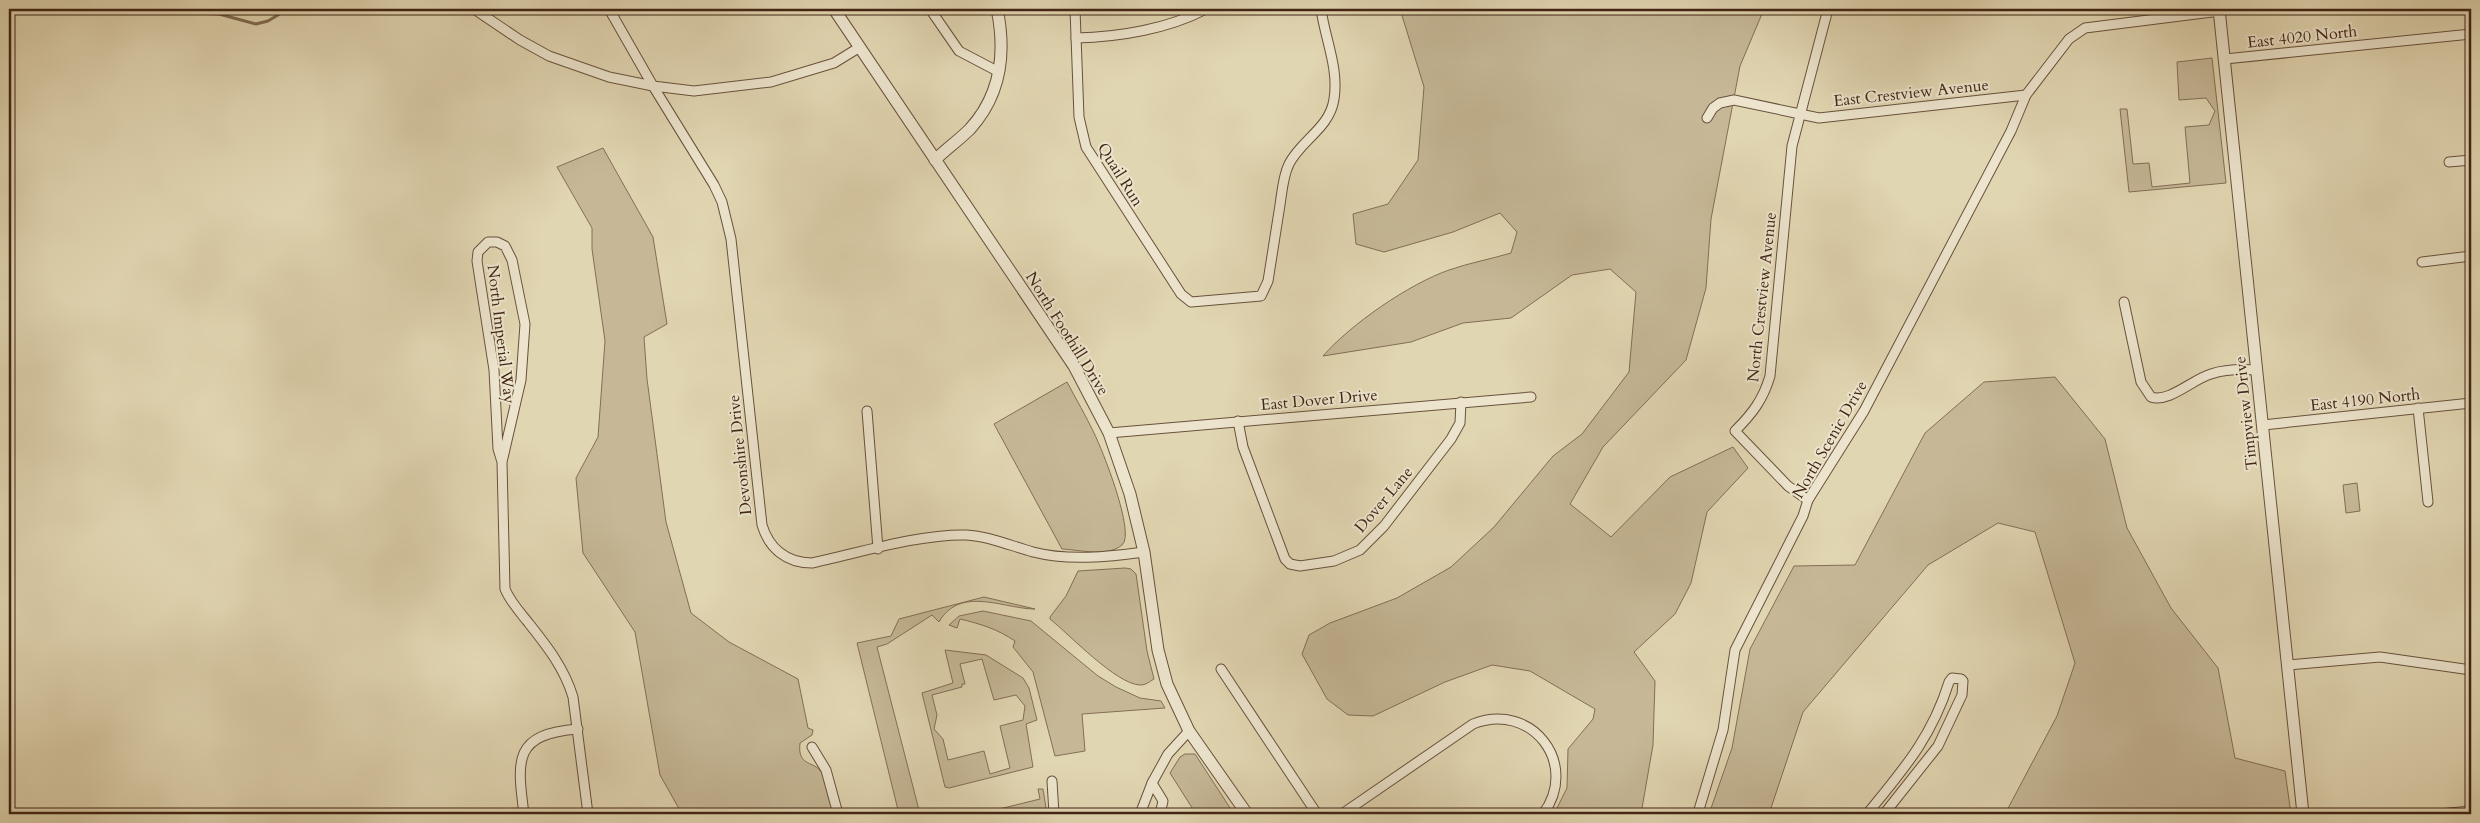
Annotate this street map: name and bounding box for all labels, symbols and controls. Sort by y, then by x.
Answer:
street label: East 4020 North [2246,20,2358,54]
street label: East Crestview Avenue [1832,74,1990,112]
street label: Quail Run [1092,138,1148,211]
street label: North Crestview Avenue [1742,211,1782,383]
street label: North Imperial Way [482,263,521,405]
street label: North Foothill Drive [1020,267,1114,400]
street label: Timpview Drive [2229,355,2263,471]
street label: North Scenic Drive [1787,377,1873,502]
street label: East 4190 North [2309,383,2421,417]
street label: East Dover Drive [1260,384,1378,416]
street label: Devonshire Drive [723,394,757,516]
street label: Dover Lane [1350,462,1418,537]

